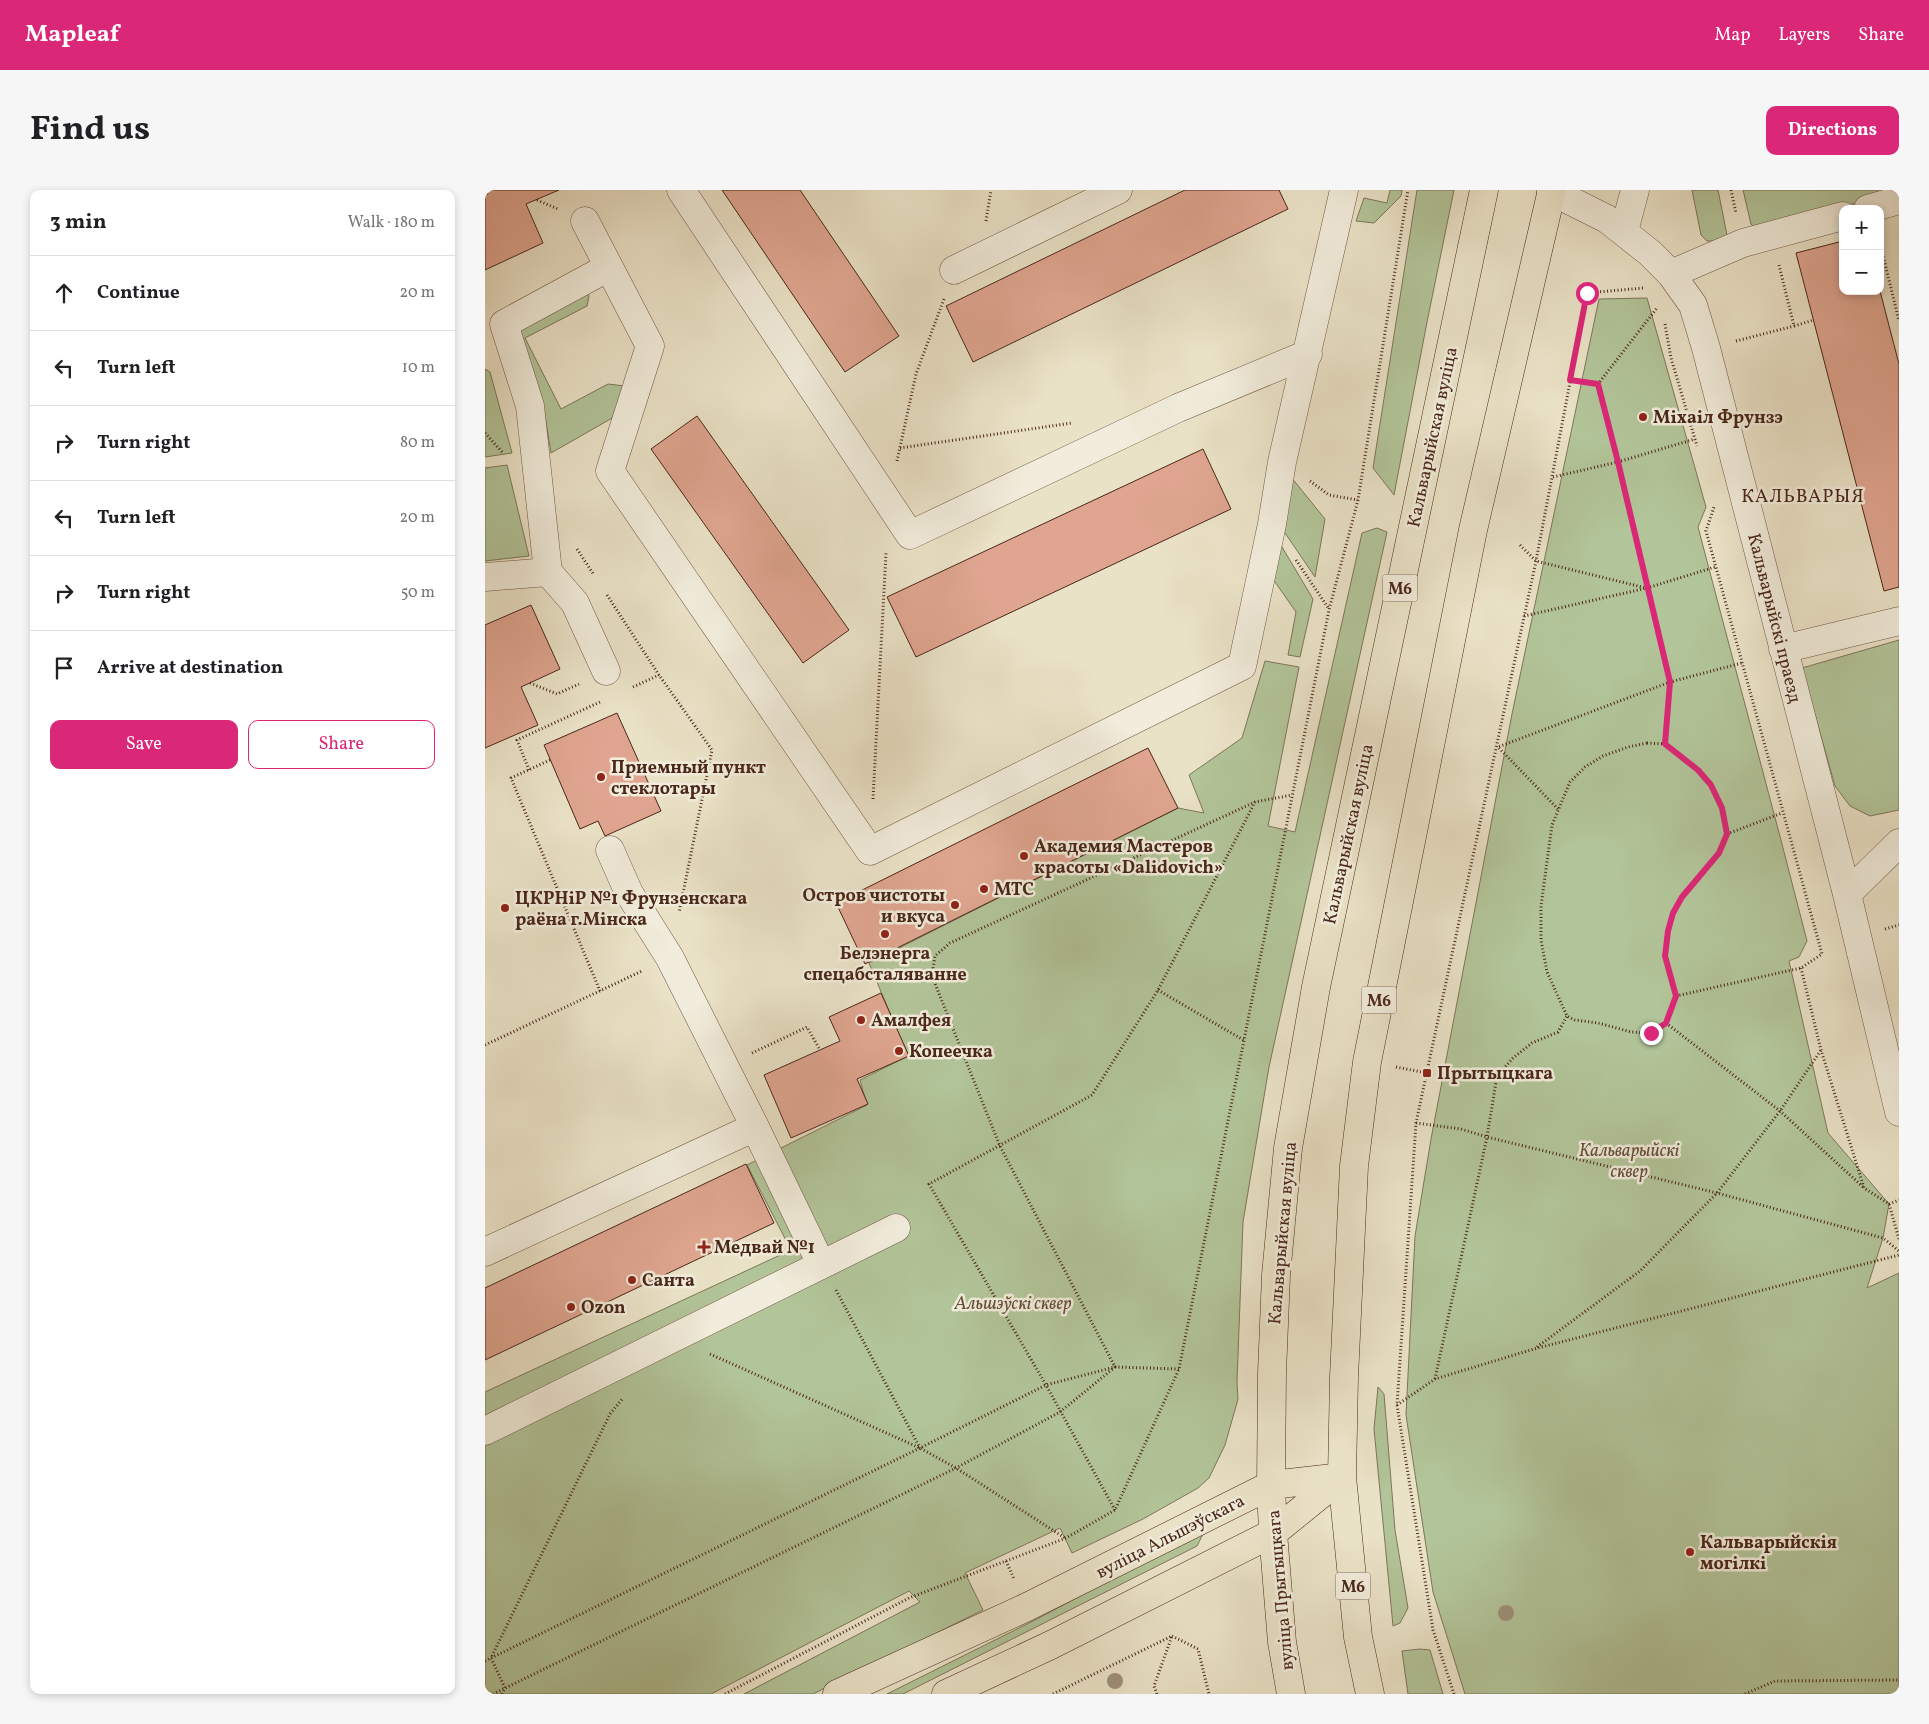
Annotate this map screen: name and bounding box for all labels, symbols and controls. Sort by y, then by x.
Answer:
text: Mapleaf [25,18,119,52]
text: Map [1714,23,1750,48]
text: Layers [1778,23,1830,48]
text: Share [1858,23,1904,48]
text: Find us [30,106,150,154]
button: Directions [1766,106,1899,155]
map controls [1839,205,1884,295]
button: + [1839,205,1884,250]
text: 3 min [50,208,106,237]
text: Walk · 180 m [348,212,435,234]
button: − [1839,250,1884,295]
icon: ahead [50,279,78,307]
text: Continue [97,280,180,306]
text: 20 m [400,282,435,304]
route start [1576,282,1599,305]
street label: Кальварыйская вуліца [1402,345,1465,530]
icon: left [50,354,78,382]
text: Turn left [97,355,176,381]
text: 10 m [402,357,435,379]
place label: Міхаіл Фрунзэ [1653,406,1783,431]
marker: Міхаіл Фрунзэ [1637,411,1649,423]
icon: right [50,429,78,457]
text: Turn right [97,430,190,456]
text: 80 m [400,432,435,454]
district label: КАЛЬВАРЫЯ [1741,484,1865,510]
icon: left [50,504,78,532]
text: Turn left [97,505,176,531]
text: 20 m [400,507,435,529]
street label: Кальварыйскі праезд [1740,531,1807,706]
road number: М6 [1383,574,1417,602]
icon: right [50,579,78,607]
text: Turn right [97,580,190,606]
text: 50 m [401,582,435,604]
icon: arrive [50,654,78,682]
text: Arrive at destination [97,655,283,681]
button: Save [50,720,238,769]
button: Share [248,720,435,769]
street label: Кальварыйская вуліца [1318,742,1381,927]
place label: Приемный пункт стеклотары [611,756,766,802]
marker: Приемный пункт стеклотары [595,771,607,783]
place label: Академия Мастеров красоты «Dalidovich» [1034,835,1223,881]
marker: Академия Мастеров красоты «Dalidovich» [1018,850,1030,862]
place label: МТС [994,878,1034,903]
marker: МТС [978,883,990,895]
place label: Остров чистоты и вкуса [802,884,945,930]
place label: ЦКРНіР №1 Фрунзенскага раёна г.Мінска [515,887,748,933]
marker: Остров чистоты и вкуса [949,899,961,911]
marker: ЦКРНіР №1 Фрунзенскага раёна г.Мінска [499,902,511,914]
marker: Белэнерга спецабсталяванне [879,928,891,940]
place label: Белэнерга спецабсталяванне [803,942,967,988]
road number: М6 [1361,986,1397,1014]
place label: Амалфея [871,1009,951,1034]
marker: Амалфея [855,1014,867,1026]
route end [1640,1022,1663,1045]
place label: Копеечка [909,1040,993,1065]
marker: Копеечка [893,1045,905,1057]
place label: Прытыцкага [1437,1062,1553,1087]
marker: Прытыцкага [1421,1067,1433,1079]
park label: Кальварыйскі сквер [1579,1139,1680,1185]
street label: Кальварыйская вуліца [1263,1140,1304,1326]
place label: Медвай №1 [714,1236,815,1261]
marker: Медвай №1 [698,1241,710,1253]
place label: Санта [642,1269,695,1294]
marker: Санта [626,1274,638,1286]
park label: Альшэўскі сквер [953,1292,1072,1317]
place label: Ozon [581,1296,626,1321]
marker: Ozon [565,1301,577,1313]
street label: вуліца Альшэўскага [1092,1489,1249,1586]
street label: вуліца Прытыцкага [1262,1508,1301,1671]
place label: Кальварыйскія могілкі [1700,1531,1837,1577]
marker: Кальварыйскія могілкі [1684,1546,1696,1558]
road number: М6 [1335,1572,1371,1600]

